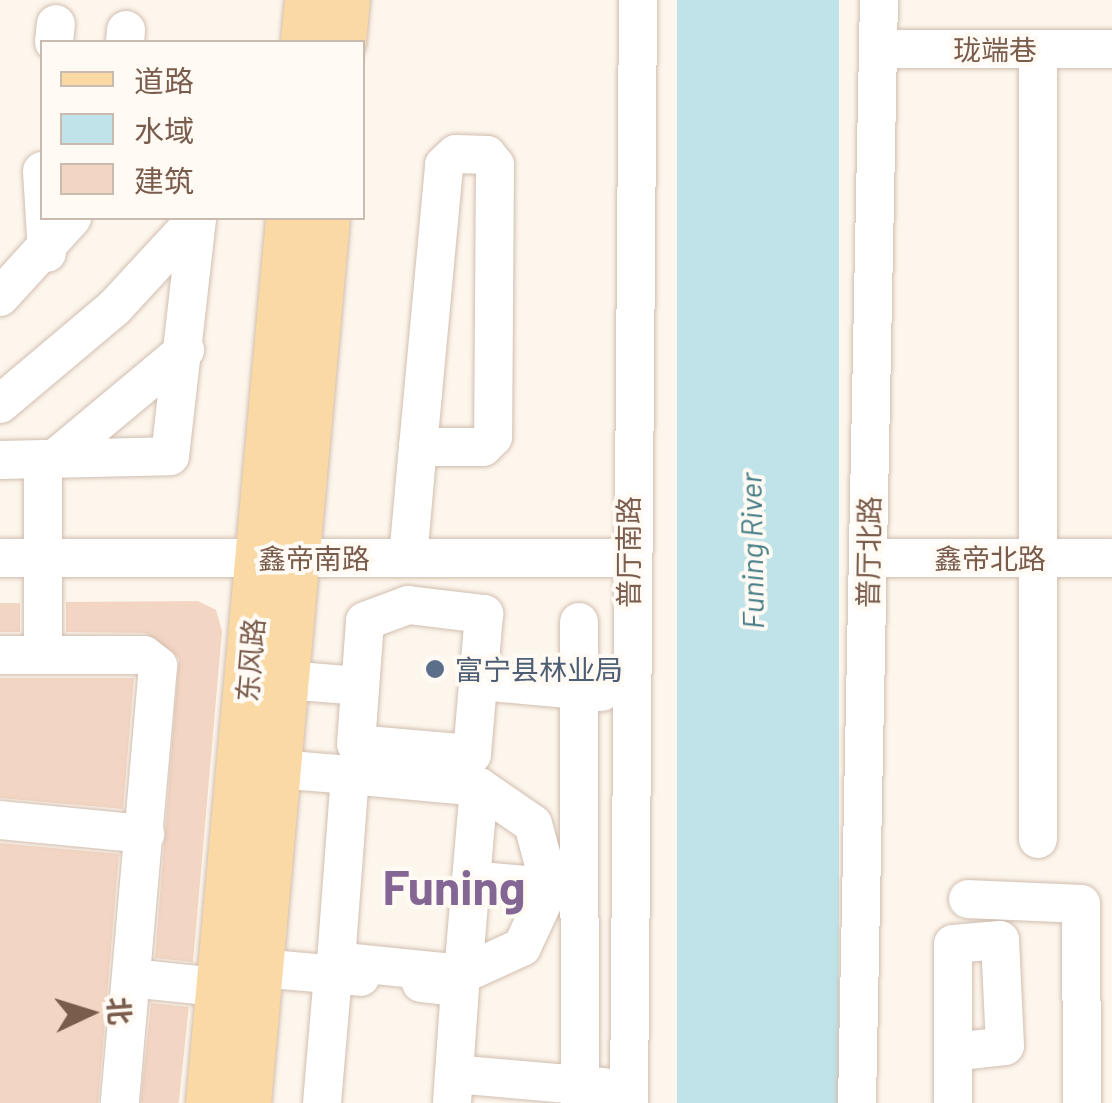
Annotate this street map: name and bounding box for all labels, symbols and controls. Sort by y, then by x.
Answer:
street label: 珑端巷 [953,32,1037,66]
legend [40,40,365,220]
text: 道路 [134,62,194,98]
text: 水域 [134,112,194,148]
text: 建筑 [134,162,194,198]
water label: Funing River [732,472,770,630]
street label: 普厅南路 [611,496,645,608]
street label: 普厅北路 [850,496,886,608]
street label: 鑫帝南路 [258,541,370,575]
street label: 鑫帝北路 [934,541,1046,575]
street label: 东风路 [230,617,270,703]
place label: 富宁县林业局 [455,652,623,686]
marker: 富宁县林业局 [424,658,446,680]
district label: Funing [383,858,525,916]
north arrow [40,963,140,1063]
text: 北 [102,996,138,1026]

